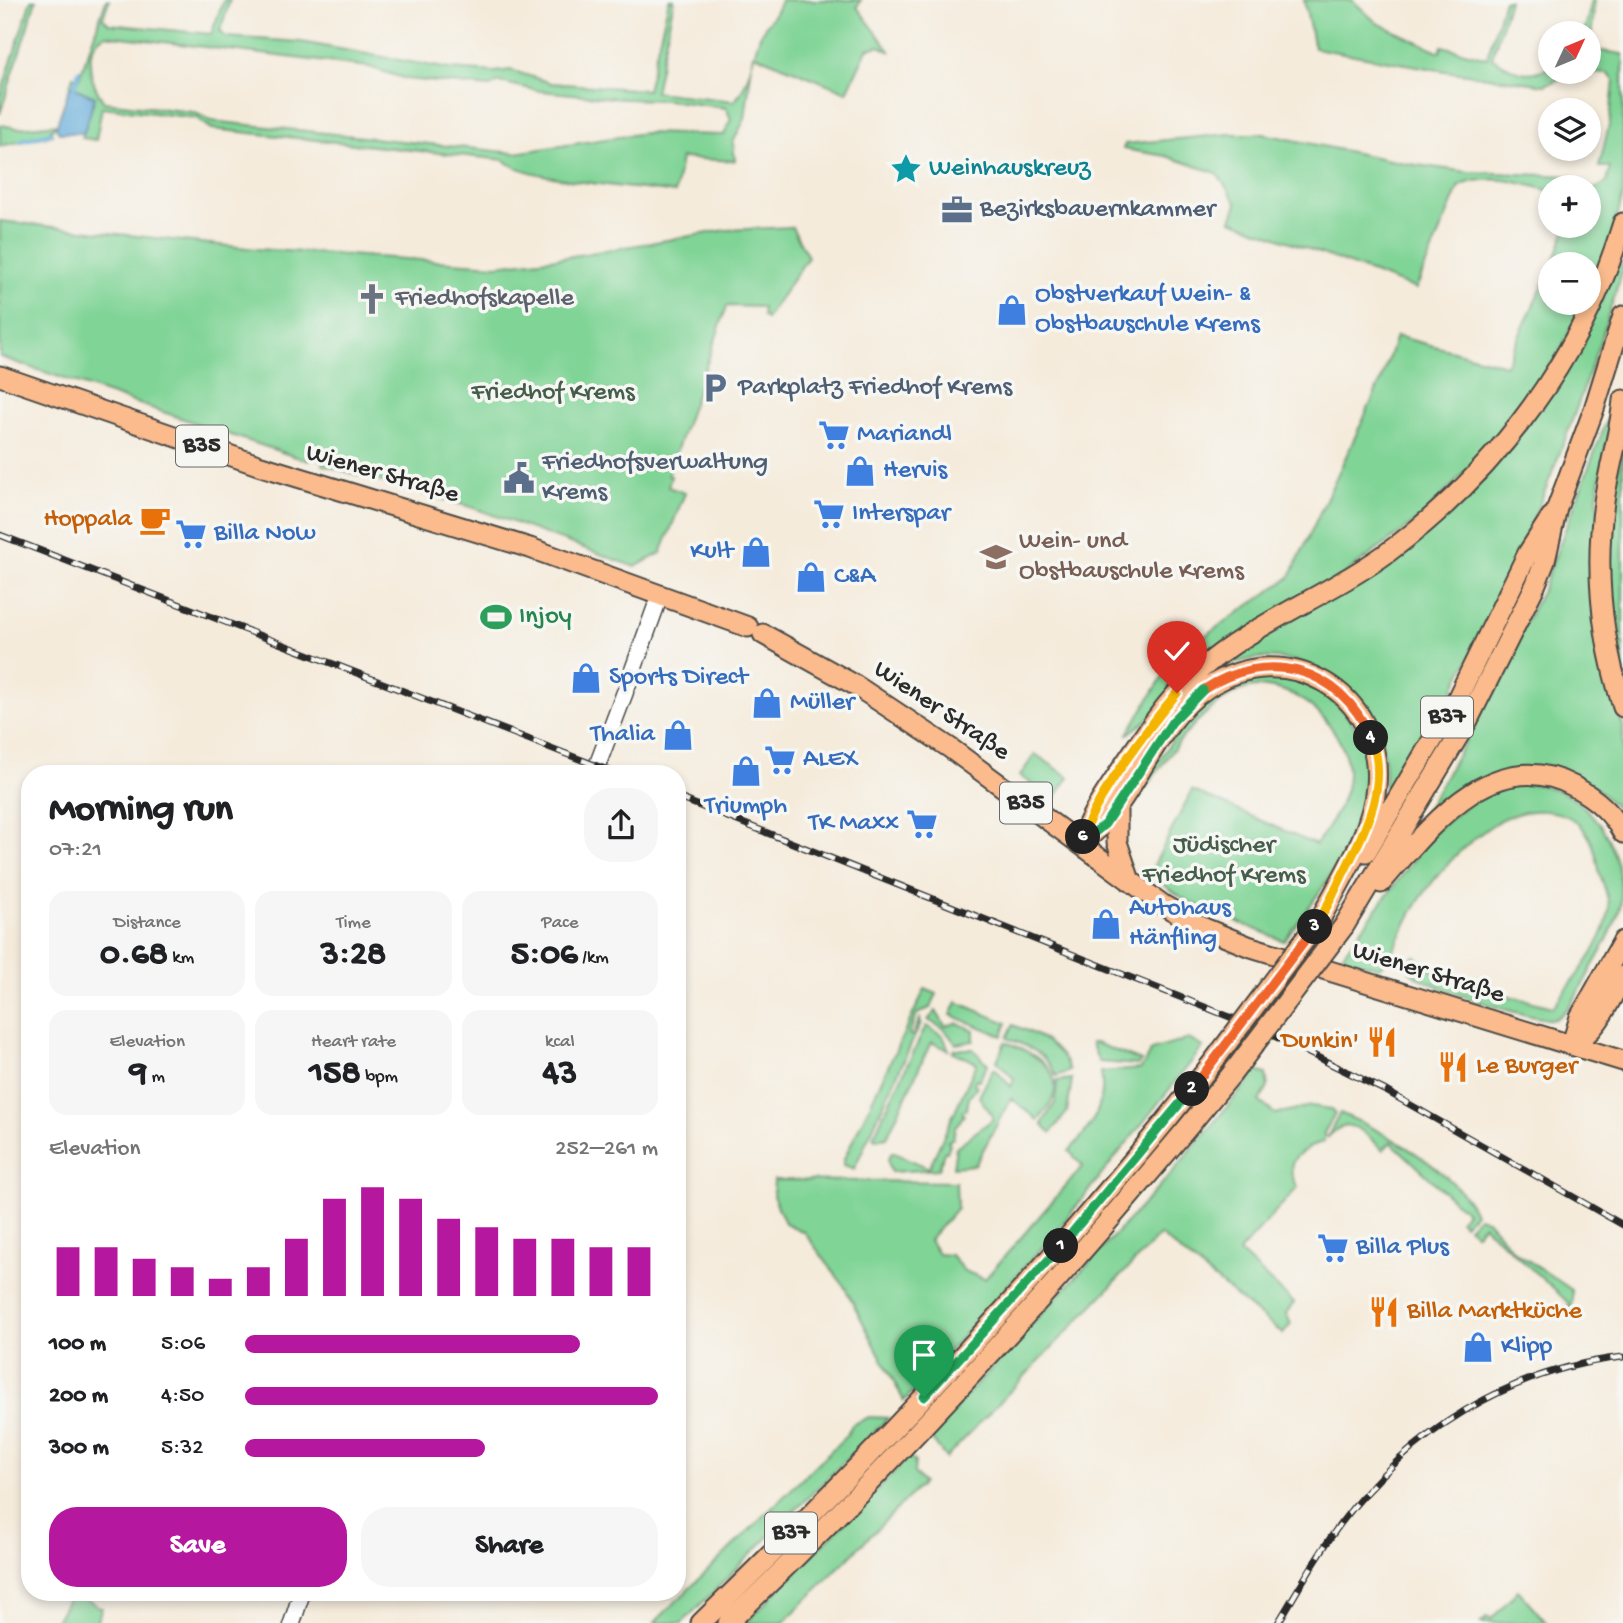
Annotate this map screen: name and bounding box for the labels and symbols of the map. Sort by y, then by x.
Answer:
north arrow [1538,21,1601,84]
place icon: Weinhauskreuz [889,152,923,186]
place label: Weinhauskreuz [929,154,1092,185]
office icon: Bezirksbauernkammer [940,193,974,227]
place label: Bezirksbauernkammer [979,195,1218,226]
place label: Obstverkauf Wein- & Obstbauschule Krems [1035,280,1261,341]
church icon: Friedhofskapelle [355,282,389,316]
place label: Friedhofskapelle [394,284,574,315]
shop icon: Obstverkauf Wein- & Obstbauschule Krems [995,293,1029,327]
parking icon: Parkplatz Friedhof Krems [698,371,732,405]
place label: Parkplatz Friedhof Krems [737,373,1014,404]
park label: Friedhof Krems [470,378,636,409]
supermarket icon: Mariandl [817,418,851,452]
place label: Mariandl [857,420,952,451]
road number: B35 [176,426,228,466]
street label: Wiener Straße [302,438,463,512]
place label: Friedhofsverwaltung Krems [541,448,768,509]
shop icon: Hervis [843,454,877,488]
place label: Hervis [883,456,949,487]
public building icon: Friedhofsverwaltung Krems [502,461,536,495]
supermarket icon: Interspar [812,497,846,531]
place label: Interspar [852,499,953,530]
cafe icon: Hoppala [138,503,172,537]
place label: Hoppala [43,505,134,536]
supermarket icon: Billa Now [174,517,208,551]
place label: Billa Now [213,519,316,550]
place label: Wein- und Obstbauschule Krems [1019,527,1245,588]
shop icon: Kult [739,535,773,569]
place label: Kult [690,537,735,568]
school or university icon: Wein- und Obstbauschule Krems [979,540,1013,574]
shop icon: C&A [794,560,828,594]
place label: C&A [834,562,877,593]
sports icon: Injoy [479,600,513,634]
place label: Injoy [519,602,572,633]
pin [1147,621,1207,693]
street label: Wiener Straße [867,655,1016,769]
shop icon: Sports Direct [569,661,603,695]
place label: Sports Direct [609,663,750,694]
shop icon: Müller [750,686,784,720]
place label: Müller [790,688,857,719]
road number: B37 [1421,696,1473,738]
shop icon: Thalia [661,718,695,752]
place label: Thalia [589,720,657,751]
pin: 4 [1354,720,1388,756]
supermarket icon: ALEX [763,743,797,777]
place label: ALEX [803,745,859,776]
shop icon: Triumph [729,754,763,788]
road number: B35 [1000,782,1052,824]
place label: Triumph [703,792,787,823]
supermarket icon: TK Maxx [905,807,939,841]
place label: TK Maxx [807,809,899,840]
pin: 6 [1066,820,1100,854]
park label: Jüdischer Friedhof Krems [1141,831,1307,892]
place label: Autohaus Hänfling [1129,894,1232,955]
shop icon: Autohaus Hänfling [1089,907,1123,941]
pin: 3 [1298,909,1332,944]
street label: Wiener Straße [1348,936,1509,1012]
restaurant icon: Dunkin' [1365,1025,1399,1059]
place label: Dunkin' [1279,1027,1359,1058]
restaurant icon: Le Burger [1436,1050,1470,1084]
place label: Le Burger [1476,1052,1580,1083]
pin: 2 [1174,1072,1210,1106]
pin: 1 [1044,1228,1078,1264]
supermarket icon: Billa Plus [1316,1231,1350,1265]
place label: Billa Plus [1355,1233,1450,1264]
restaurant icon: Billa Marktküche [1367,1295,1401,1329]
place label: Billa Marktküche [1406,1297,1582,1328]
pin [894,1325,954,1397]
shop icon: Klipp [1461,1330,1495,1364]
place label: Klipp [1501,1332,1552,1363]
road number: B37 [765,1512,817,1554]

